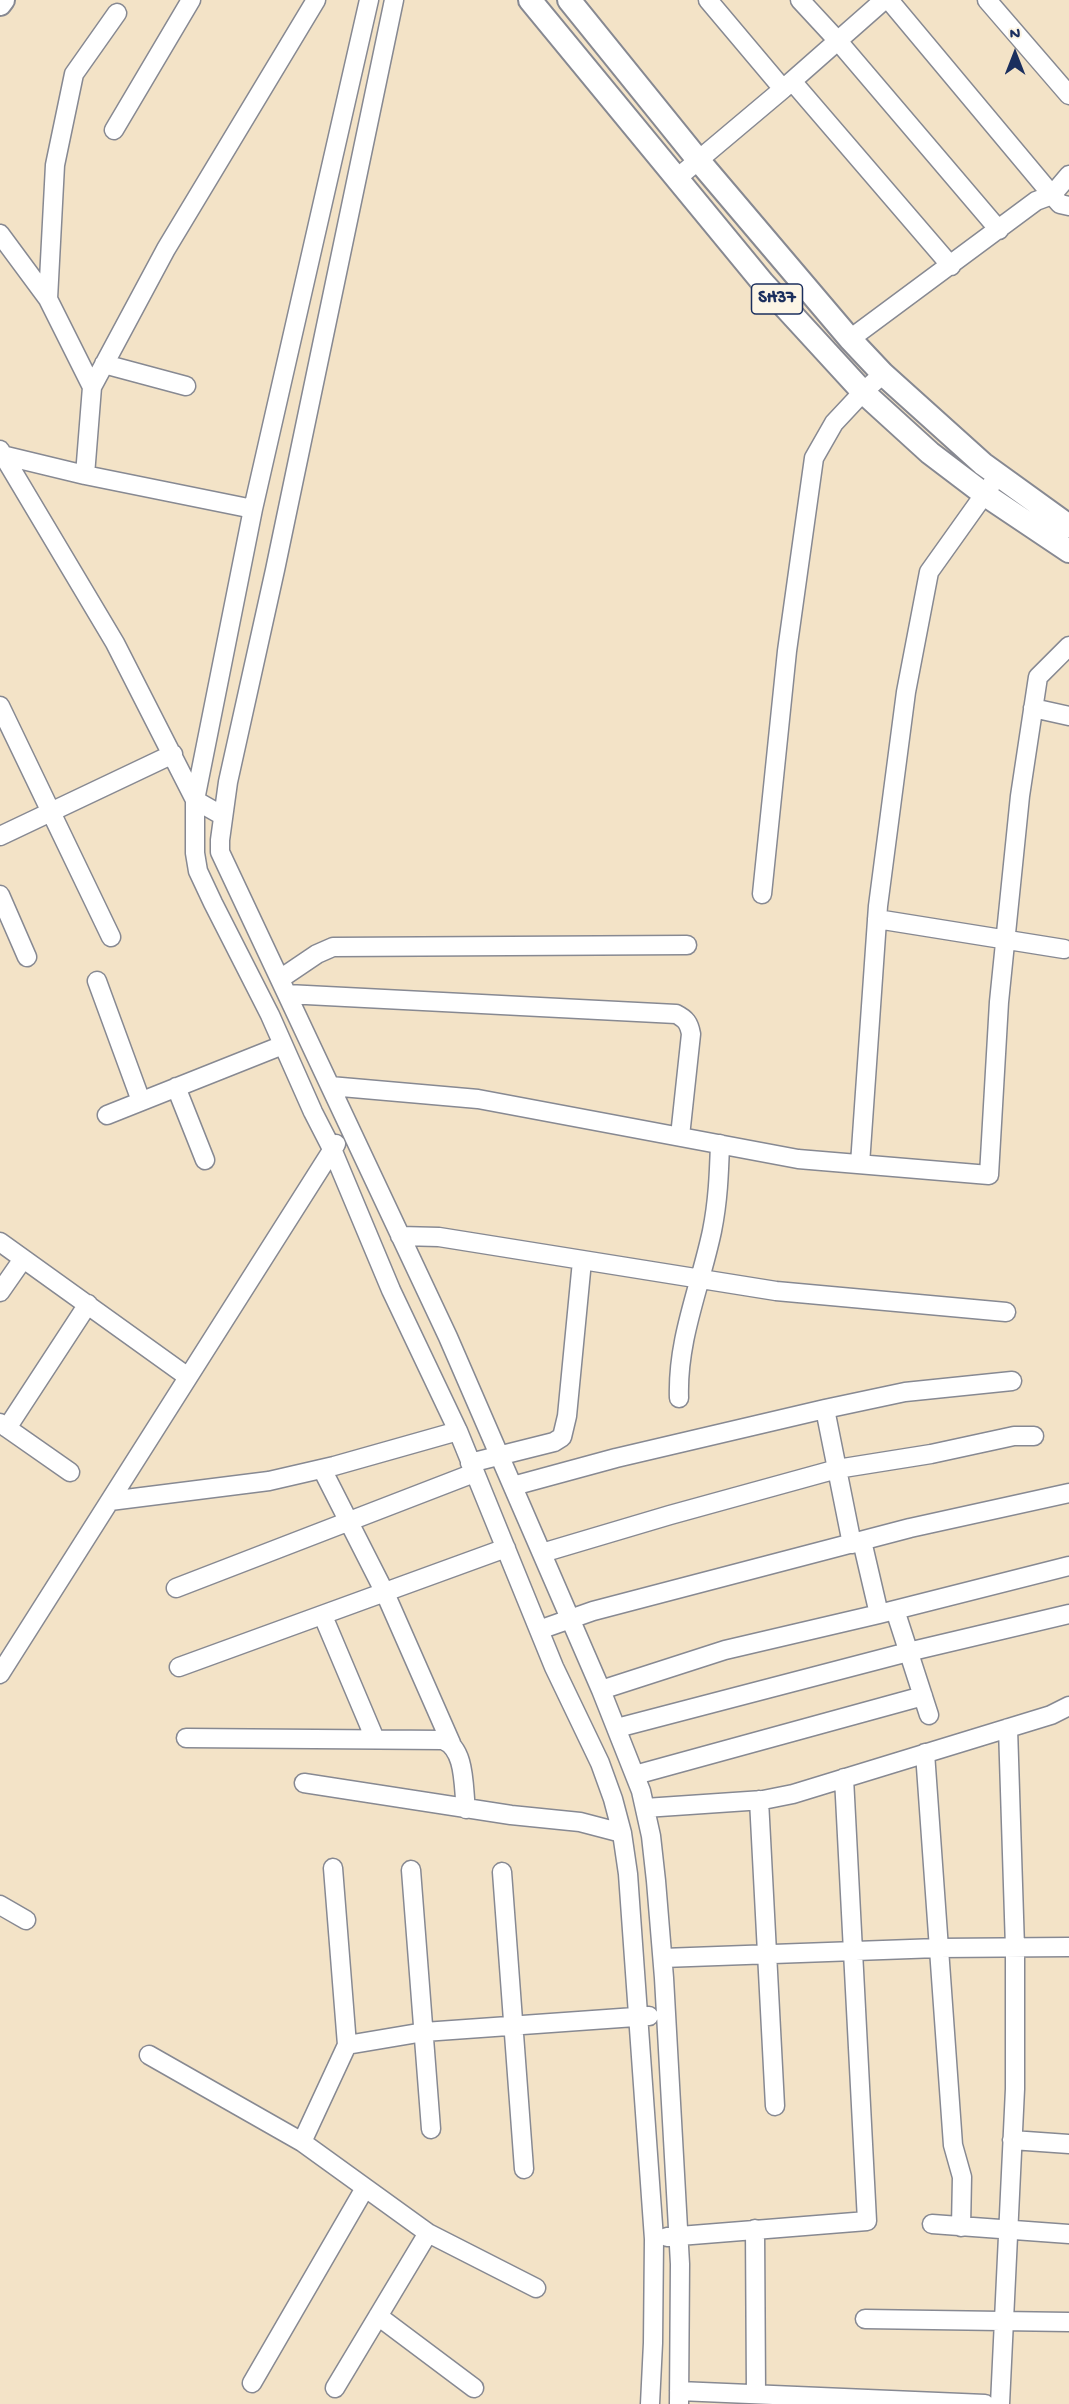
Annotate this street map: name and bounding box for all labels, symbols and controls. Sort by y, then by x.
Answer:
north arrow [985,24,1045,84]
text: N [1010,26,1020,45]
road number: SH37 [752,284,802,314]

